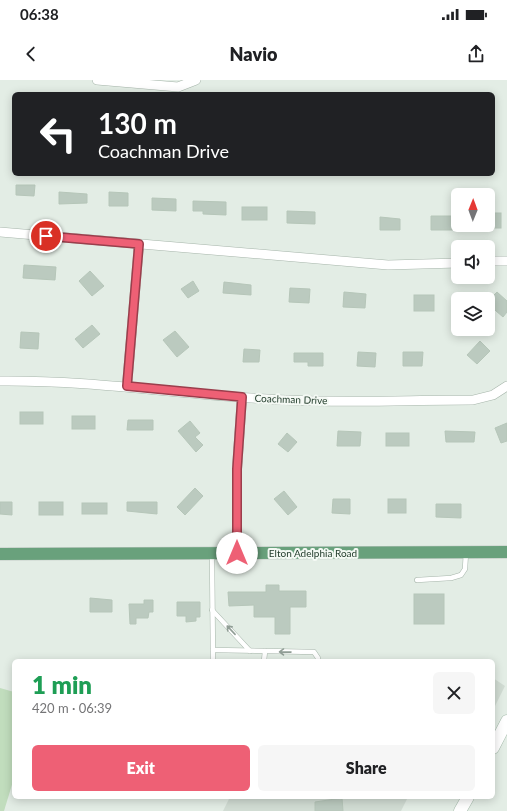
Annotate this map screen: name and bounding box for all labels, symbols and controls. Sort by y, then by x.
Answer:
text: 06:38 [20,5,59,23]
icon: back [20,43,42,65]
text: Navio [230,43,277,65]
icon: share [465,43,487,65]
text: 130 m [98,106,177,140]
icon: left [32,108,84,160]
text: Coachman Drive [98,140,229,162]
north arrow [451,188,495,232]
map controls [451,188,495,336]
pin [29,219,63,253]
icon: arrive [35,225,57,247]
button: sound [451,240,495,284]
button: layers [451,292,495,336]
street label: Coachman Drive [254,392,328,406]
position arrow [216,532,258,574]
street label: Elton Adelphia Road [269,547,357,559]
one-way arrow [227,625,236,635]
one-way arrow [279,648,292,656]
text: 1 min [32,670,92,699]
button: close [433,672,475,714]
text: 420 m · 06:39 [32,700,112,716]
button: Exit [32,745,250,791]
button: Share [258,745,475,791]

